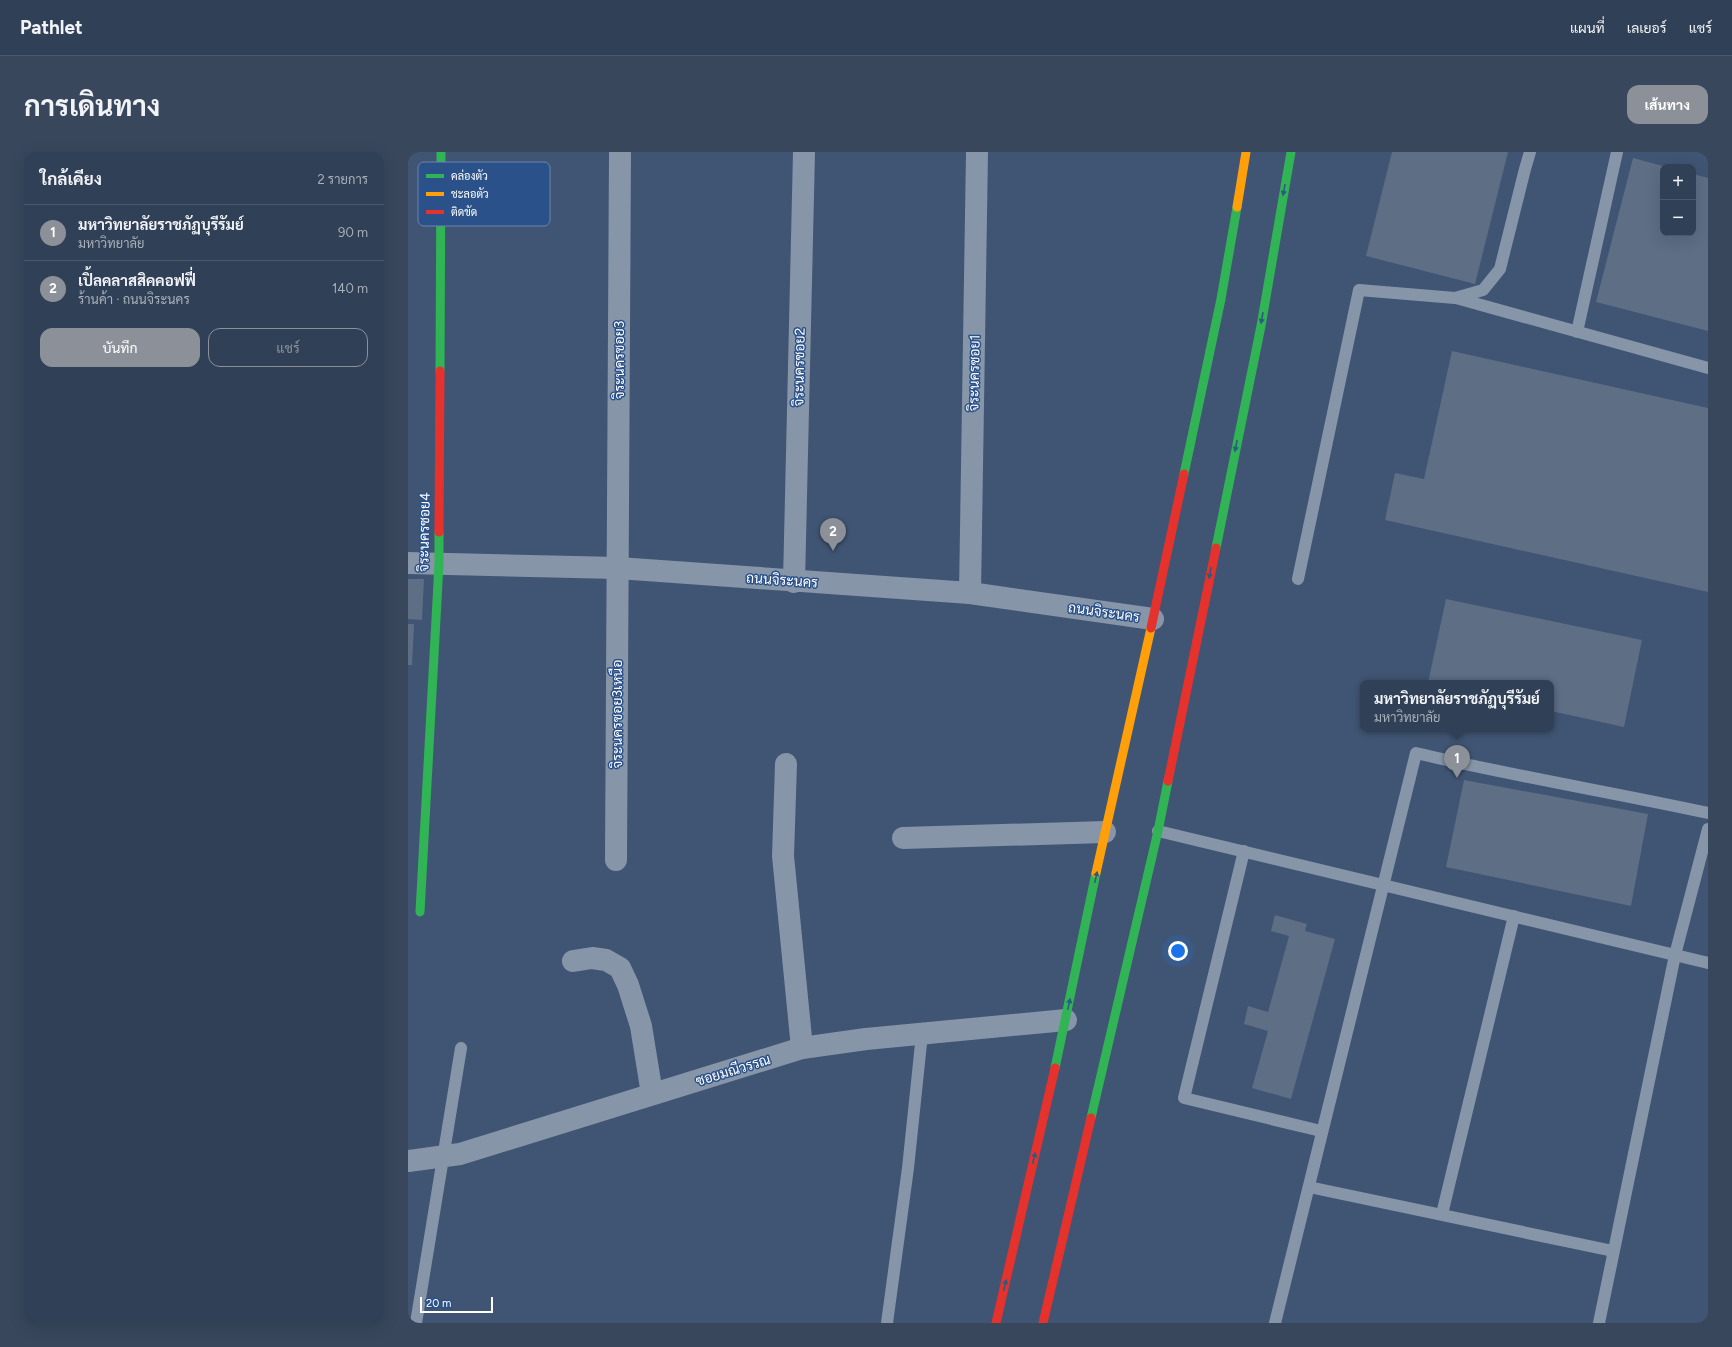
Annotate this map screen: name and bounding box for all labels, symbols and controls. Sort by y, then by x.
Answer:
text: Pathlet [20,16,83,39]
text: แผนที่ [1570,20,1605,37]
text: เลเยอร์ [1627,20,1667,37]
text: แชร์ [1689,20,1712,37]
button: เส้นทาง [1627,85,1708,124]
text: การเดินทาง [24,89,160,123]
legend [418,162,550,226]
map controls [1660,164,1696,236]
button: + [1660,164,1696,200]
text: ใกล้เคียง [40,169,102,189]
text: คล่องตัว [451,169,488,183]
text: 2 รายการ [317,172,368,187]
one-way arrow [1281,184,1287,197]
text: ชะลอตัว [451,187,489,201]
button: − [1660,200,1696,236]
text: ติดขัด [451,205,477,219]
text: มหาวิทยาลัยราชภัฏบุรีรัมย์ [78,216,244,234]
text: 1 [50,225,56,240]
text: 90 m [338,225,368,240]
text: มหาวิทยาลัย [78,236,144,251]
text: เปิ้ลคลาสสิคคอฟฟี่ [78,272,196,290]
text: 2 [49,281,57,296]
text: 140 m [332,281,368,296]
text: ร้านค้า · ถนนจิระนคร [78,292,190,307]
one-way arrow [1259,312,1265,325]
street label: จิระนครซอย3 [611,321,628,400]
street label: จิระนครซอย2 [790,327,809,407]
button: บันทึก [40,328,200,367]
button: แชร์ [208,328,368,367]
street label: จิระนครซอย1 [965,334,984,412]
one-way arrow [1233,440,1239,452]
street label: จิระนครซอย4 [415,492,434,572]
pin: 2 [820,518,846,551]
one-way arrow [1207,567,1213,579]
street label: ถนนจิระนคร [745,570,819,592]
street label: ถนนจิระนคร [1067,599,1141,626]
street label: จิระนครซอย3เหนือ [608,659,626,769]
popup [1360,680,1554,732]
text: มหาวิทยาลัยราชภัฏบุรีรัมย์ [1374,690,1540,708]
text: มหาวิทยาลัย [1374,710,1441,725]
pin: 1 [1444,745,1470,778]
one-way arrow [1093,871,1099,883]
your location [1168,941,1188,961]
one-way arrow [1067,998,1073,1010]
street label: ซอยมณีวรรณ [693,1050,773,1090]
one-way arrow [1032,1152,1038,1164]
one-way arrow [1003,1279,1009,1291]
scale bar [420,1295,493,1314]
text: 20 m [426,1297,451,1310]

